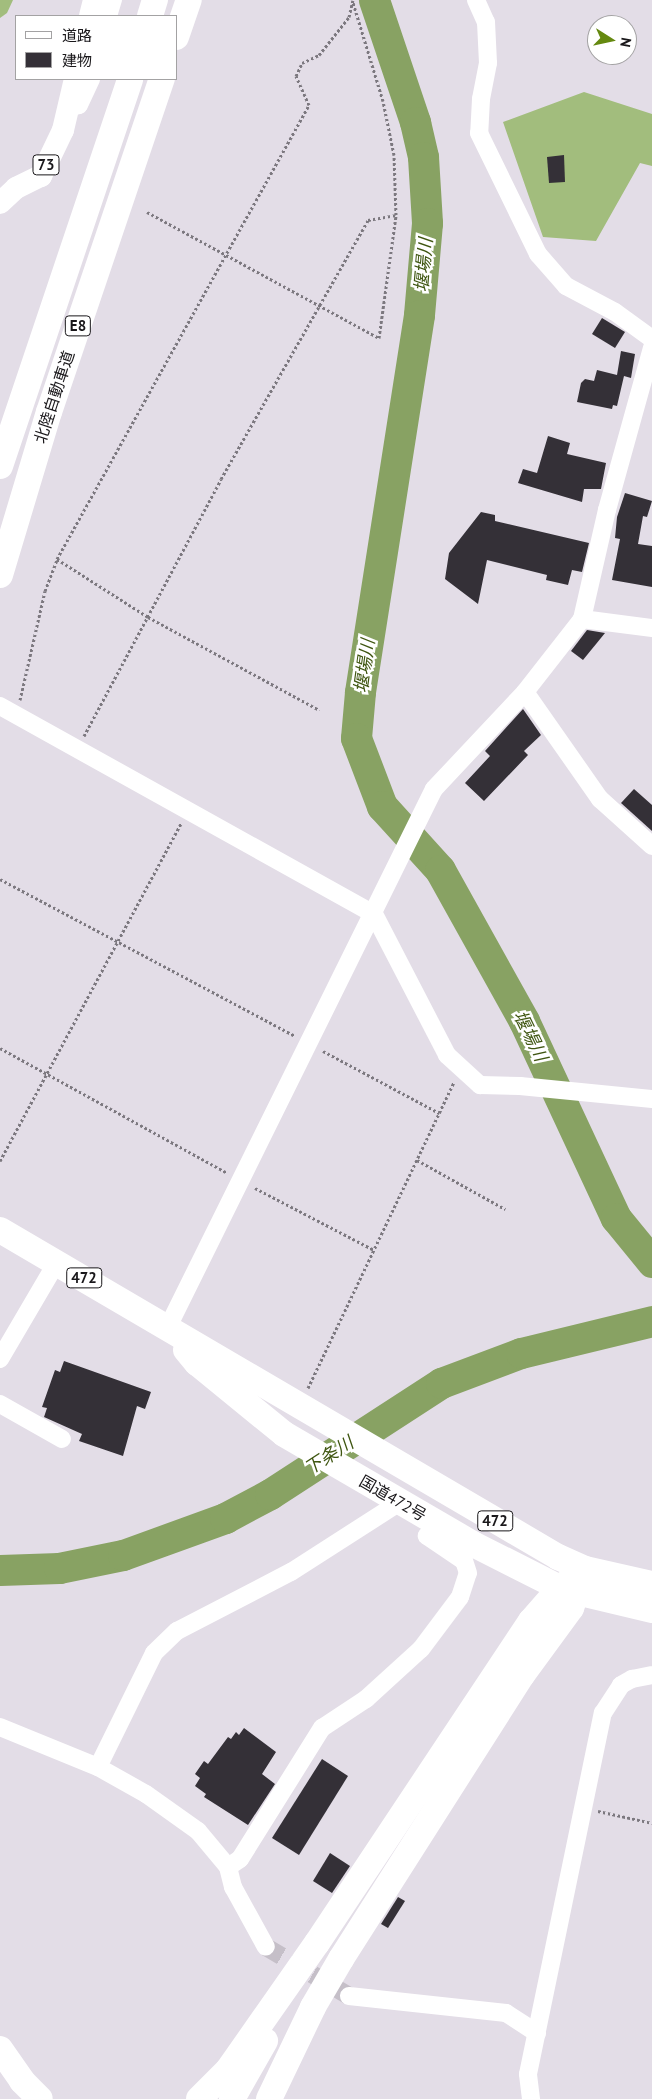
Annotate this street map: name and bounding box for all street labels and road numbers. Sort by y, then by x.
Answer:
road number: 73 [32,152,60,178]
road number: E8 [64,314,92,338]
street label: 北陸自動車道 [30,348,78,446]
road number: 472 [65,1266,103,1290]
street label: 国道472号 [356,1471,430,1525]
road number: 472 [476,1508,514,1534]

